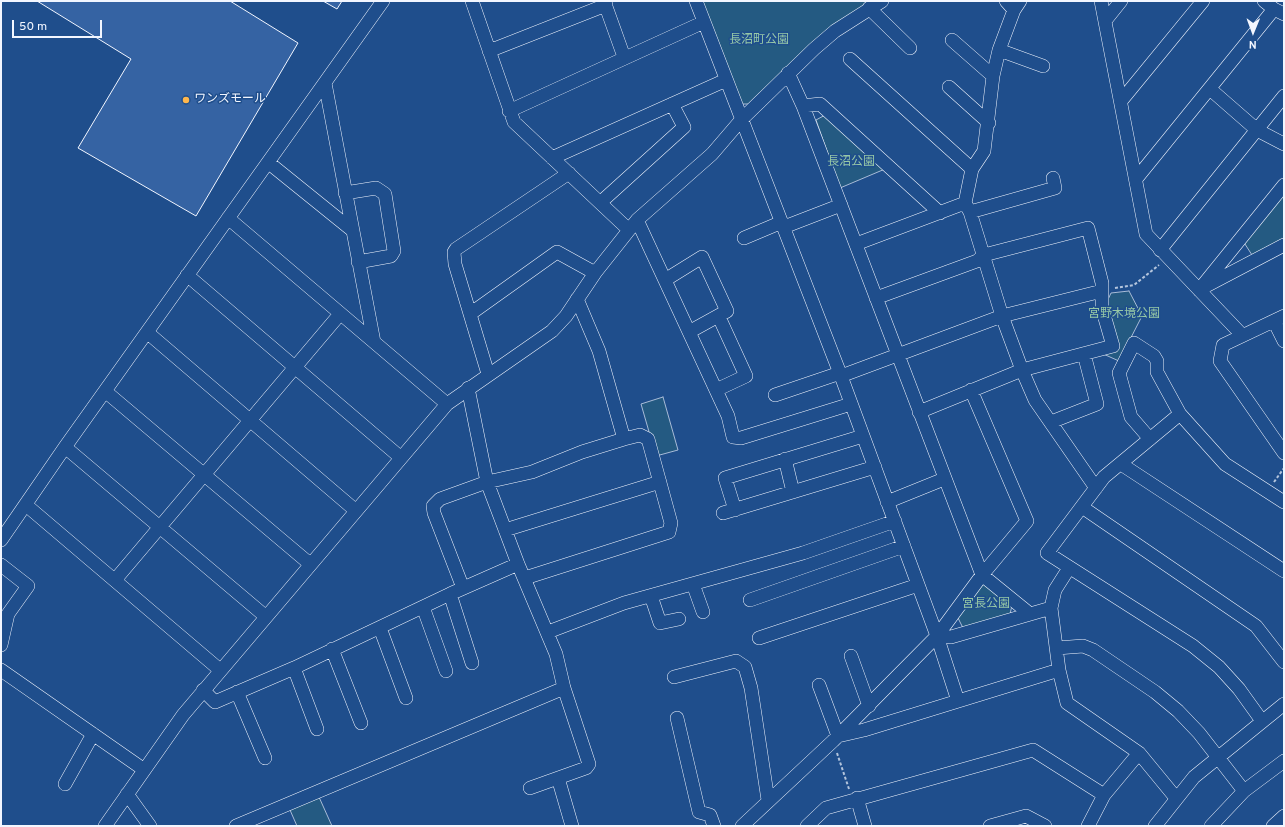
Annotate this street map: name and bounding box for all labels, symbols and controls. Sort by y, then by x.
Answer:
scale bar [14,12,104,38]
north arrow [1233,12,1273,52]
text: 50 m [19,19,47,35]
park label: 長沼町公園 [729,34,789,48]
text: N [1249,37,1257,51]
place label: ワンズモール [194,93,266,107]
marker: ワンズモール [181,95,191,105]
park label: 長沼公園 [827,156,875,170]
park label: 宮野木境公園 [1088,308,1160,322]
park label: 宮長公園 [962,598,1010,612]

